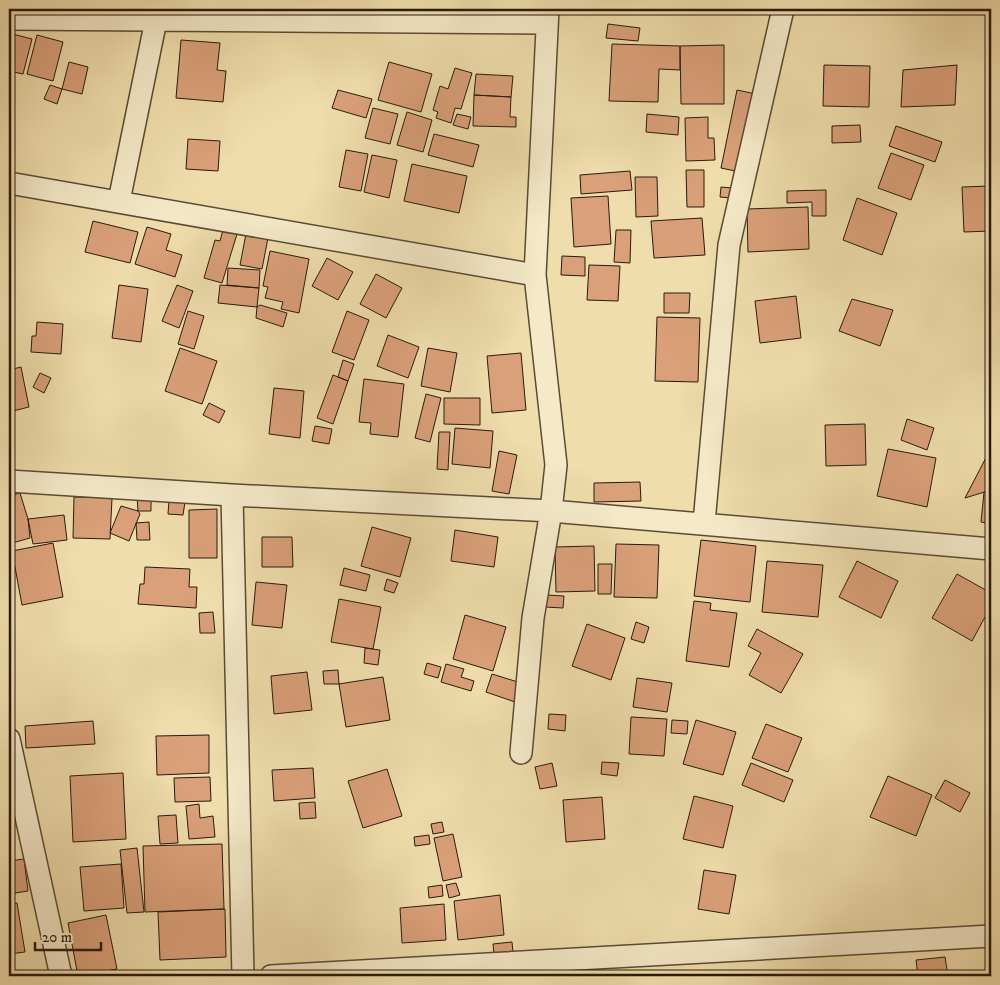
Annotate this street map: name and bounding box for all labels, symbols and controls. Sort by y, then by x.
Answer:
scale bar [35,920,101,952]
text: 20 m [42,928,72,947]

